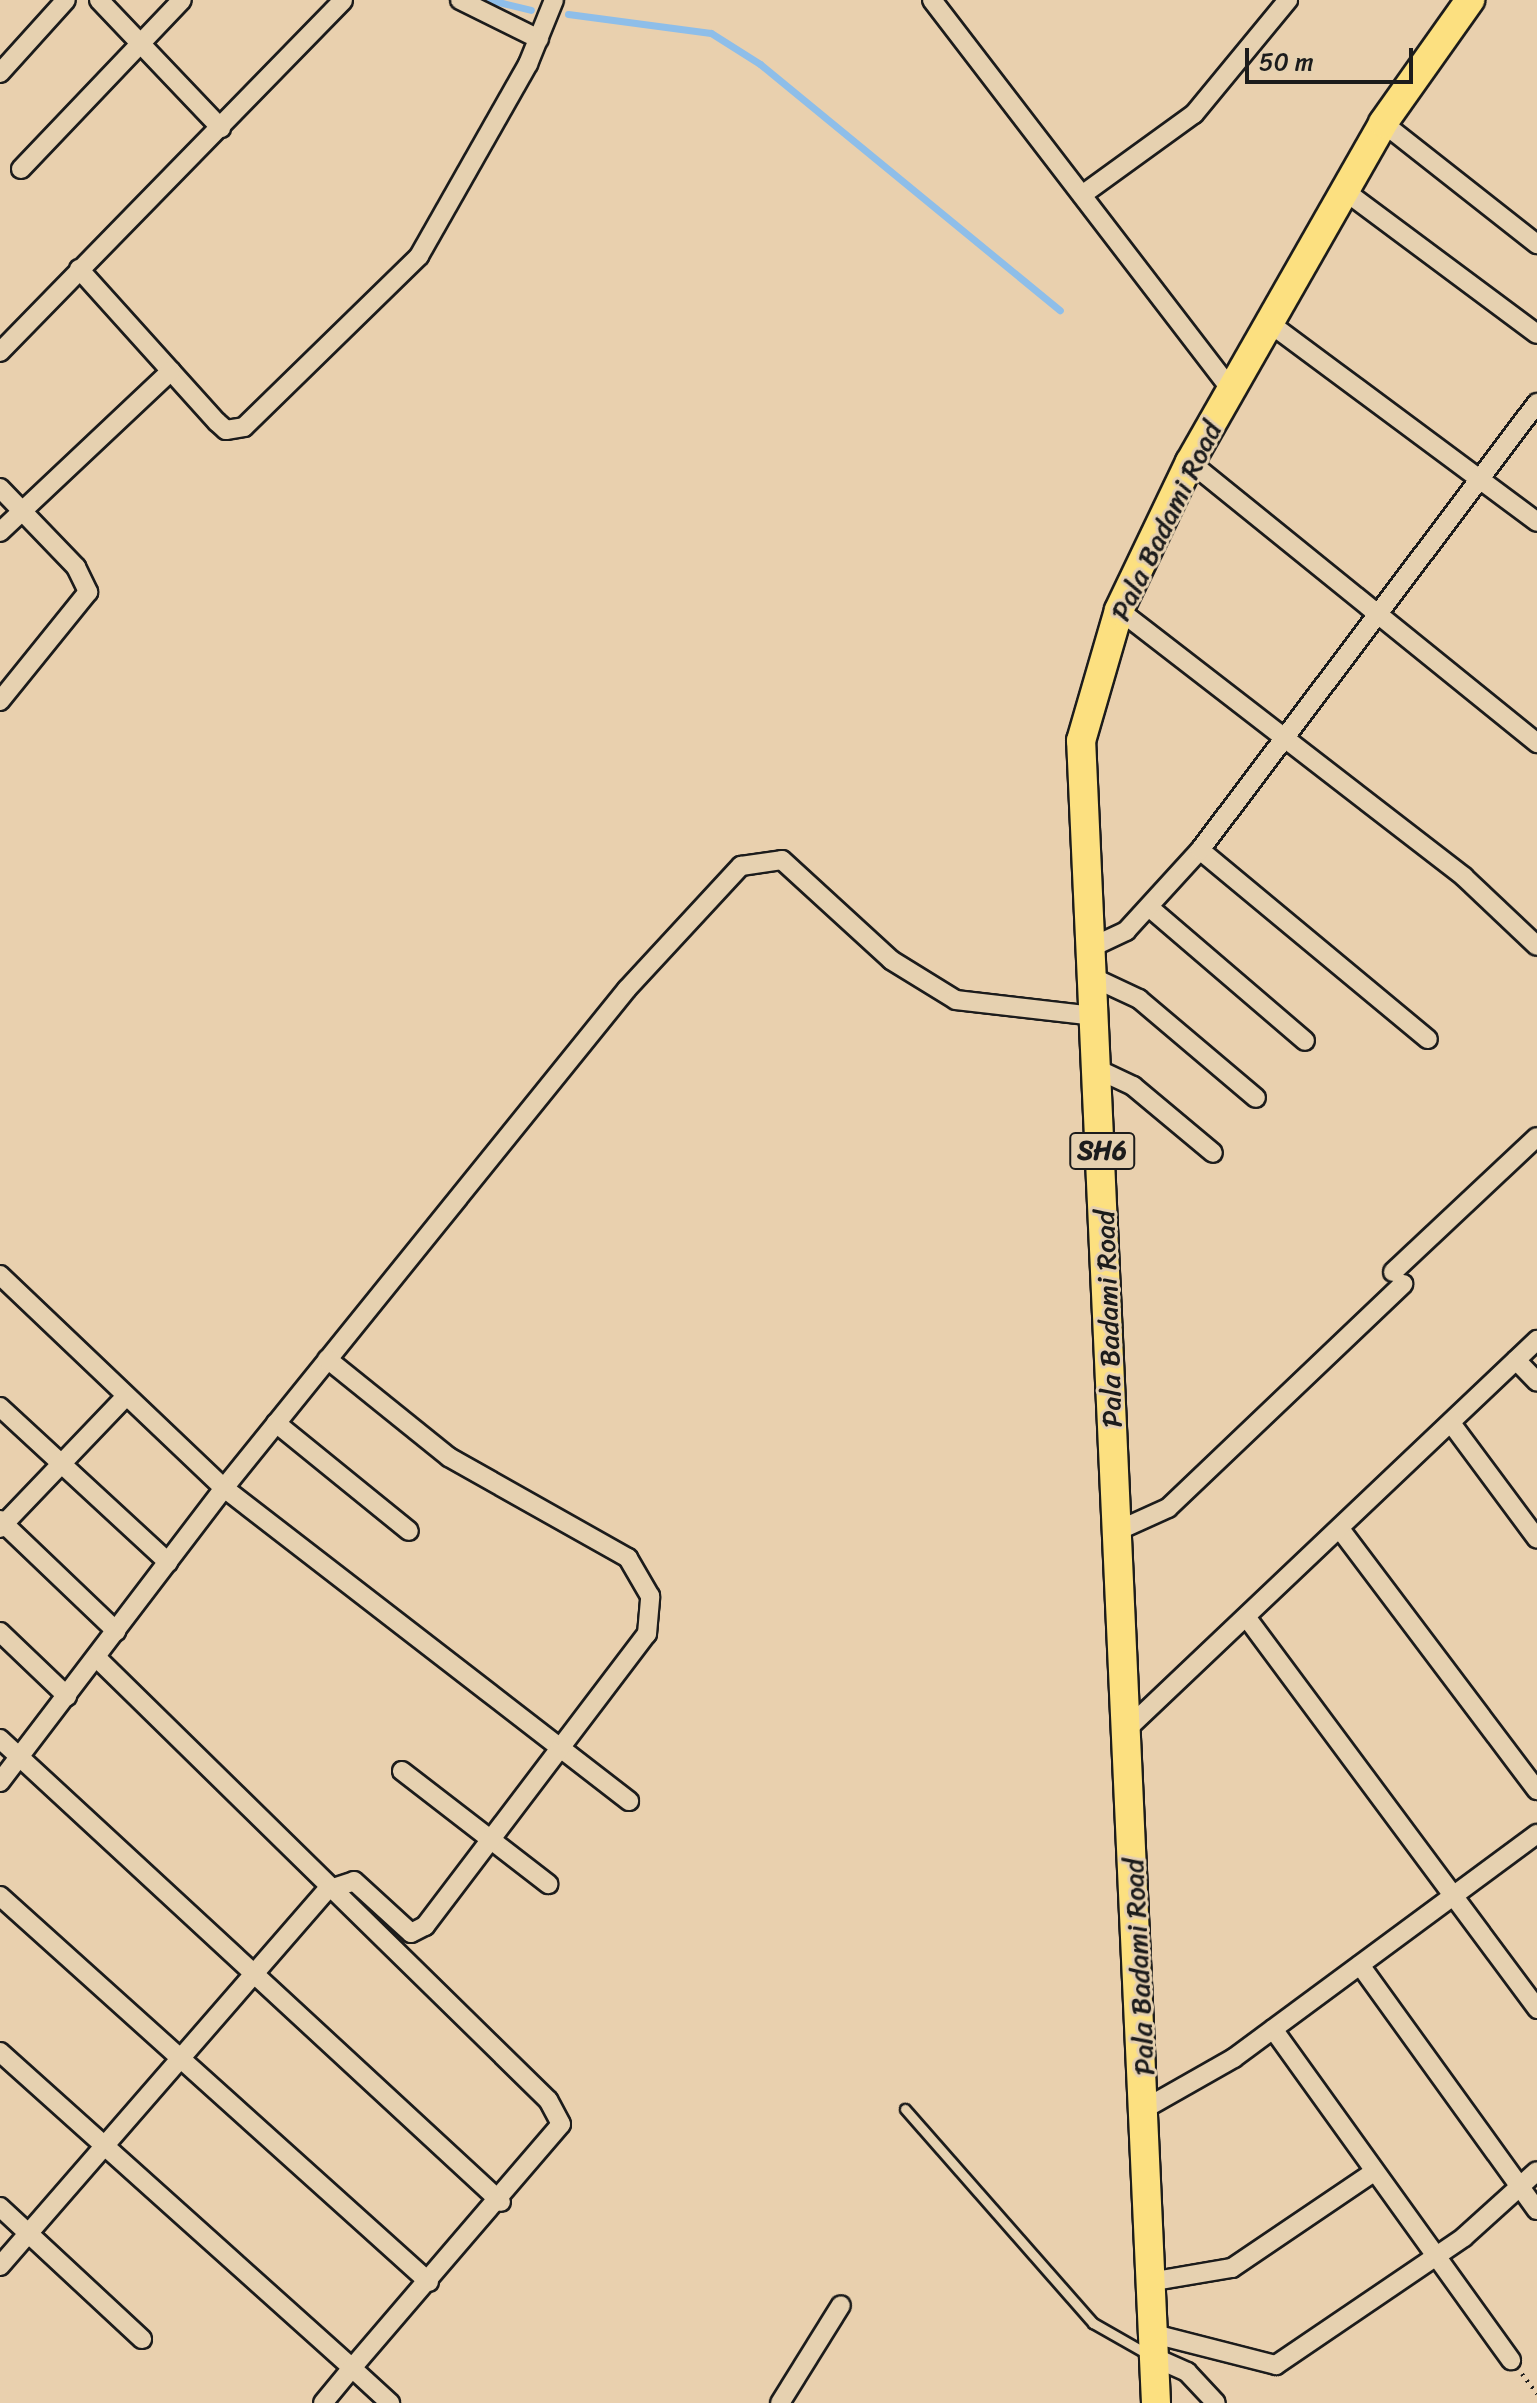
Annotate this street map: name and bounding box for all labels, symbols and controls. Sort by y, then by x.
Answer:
scale bar [1249,32,1417,82]
text: 50 m [1259,41,1314,83]
street label: Pala Badami Road [1103,416,1229,626]
road number: SH6 [1068,1129,1136,1173]
street label: Pala Badami Road [1088,1210,1130,1428]
street label: Pala Badami Road [1117,1858,1161,2076]

